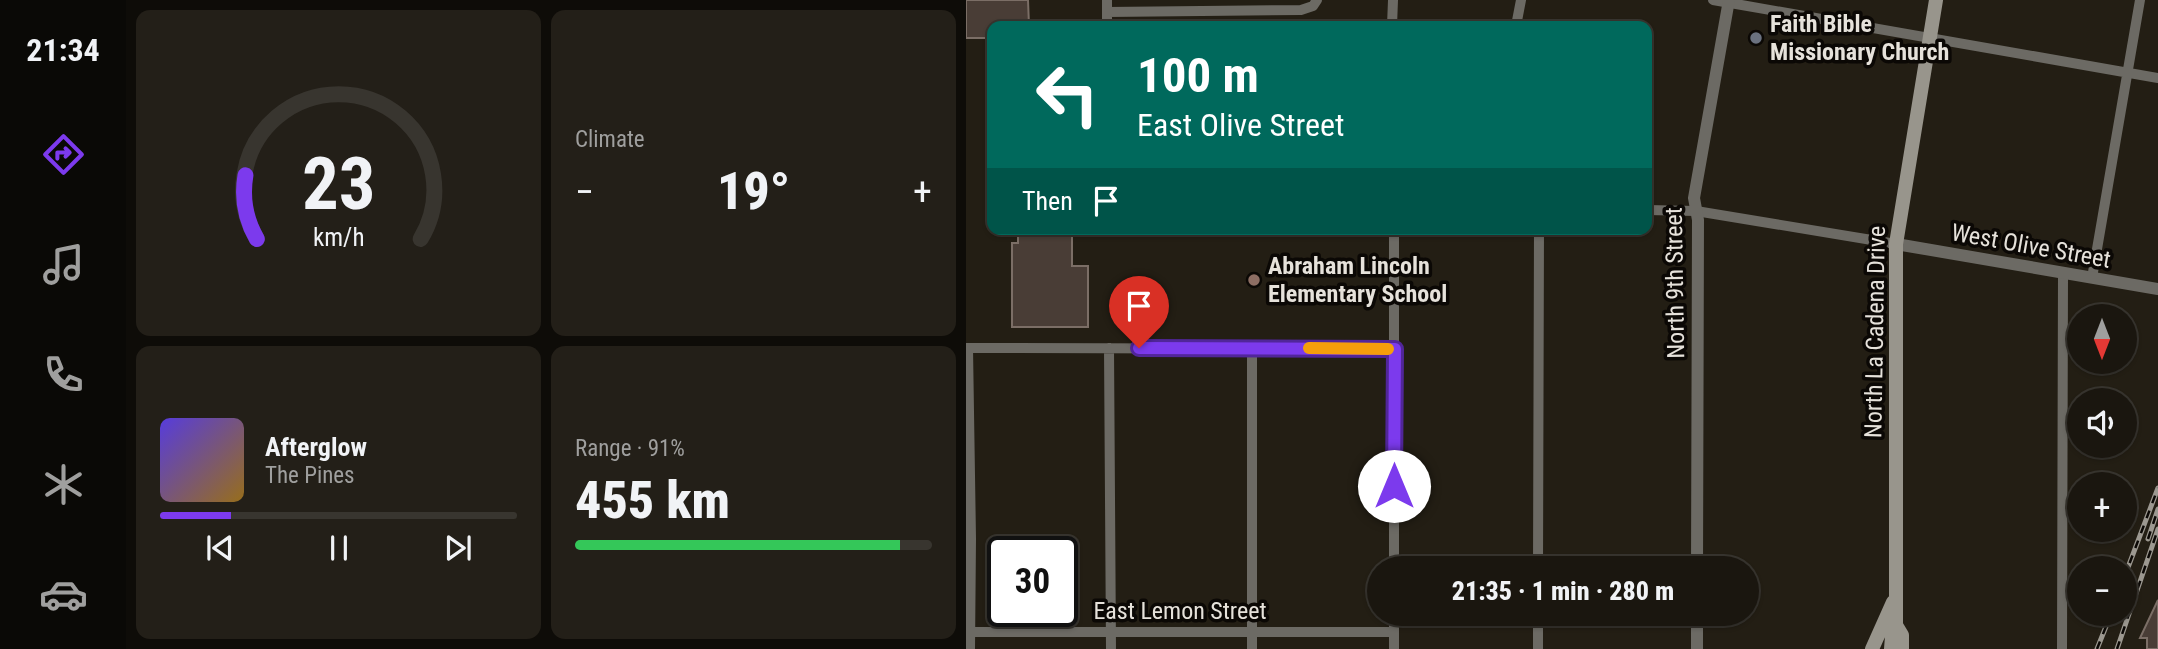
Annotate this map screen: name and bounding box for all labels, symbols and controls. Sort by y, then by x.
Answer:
place label: Faith Bible Missionary Church [1770,10,1949,66]
marker: Faith Bible Missionary Church [1748,30,1764,46]
text: 21:34 [26,31,100,69]
text: 100 m [1137,47,1259,104]
icon: left [1022,49,1113,140]
text: East Olive Street [1137,106,1344,144]
text: Climate [575,126,645,153]
icon: directions [39,130,88,179]
text: 23 [302,141,375,227]
text: 19° [717,161,790,222]
text: − [575,170,594,214]
text: + [913,170,932,214]
icon: arrive [1087,182,1125,220]
text: Then [1022,186,1073,216]
street label: North 9th Street [1660,207,1690,359]
street label: West Olive Street [1949,218,2113,274]
text: km/h [313,223,364,252]
street label: North La Cadena Drive [1859,226,1891,438]
icon: music [39,240,88,289]
place label: Abraham Lincoln Elementary School [1268,252,1447,308]
marker: Abraham Lincoln Elementary School [1246,272,1262,288]
pin [1109,276,1169,348]
icon: arrive [1120,287,1158,325]
north arrow [2067,304,2137,374]
map controls [2067,304,2137,626]
icon: phone [39,350,88,399]
button: sound [2067,388,2137,458]
text: Afterglow [265,432,367,462]
text: Range · 91% [575,435,685,462]
position arrow [1357,449,1431,523]
icon: climate [39,460,88,509]
text: The Pines [265,462,355,489]
text: 455 km [575,470,730,531]
button: + [2067,472,2137,542]
icon: previous [201,529,239,567]
icon: pause [320,529,358,567]
icon: next [439,529,477,567]
speed limit sign: 30 [987,536,1078,627]
button: − [2067,556,2137,626]
icon: car [39,570,88,619]
text: 21:35 · 1 min · 280 m [1452,576,1674,606]
street label: East Lemon Street [1093,597,1267,625]

